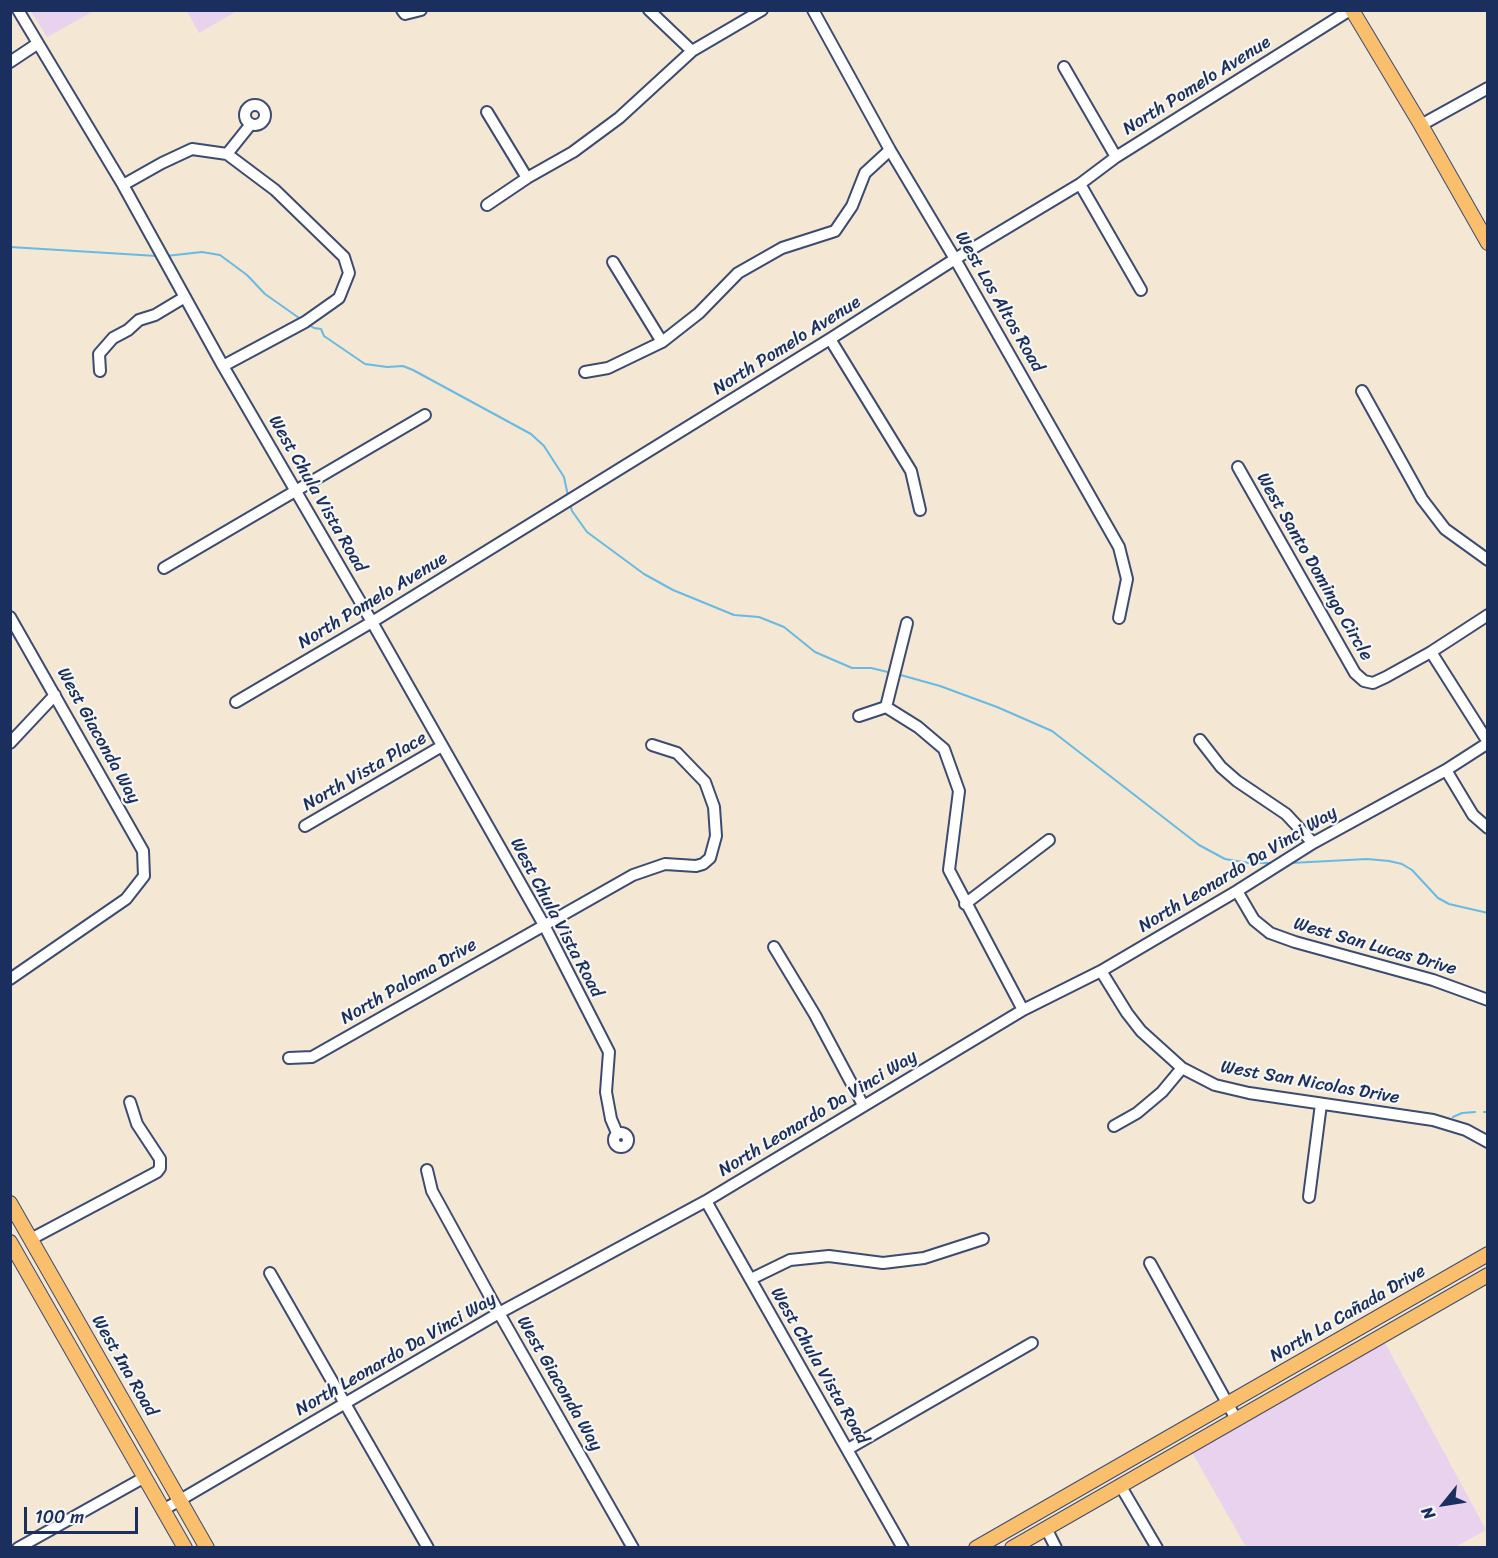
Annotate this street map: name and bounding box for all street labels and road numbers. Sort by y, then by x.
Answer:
street label: North Pomelo Avenue [1119,32,1275,140]
street label: West Los Altos Road [950,228,1048,376]
street label: North Pomelo Avenue [709,292,865,400]
street label: West Chula Vista Road [263,412,371,576]
street label: West Santo Domingo Circle [1251,469,1377,665]
street label: North Pomelo Avenue [294,548,452,654]
street label: West Giaconda Way [52,664,144,808]
street label: North Vista Place [299,728,431,816]
street label: North Leonardo Da Vinci Way [1135,802,1341,938]
street label: West Chula Vista Road [505,835,607,1001]
street label: West San Lucas Drive [1291,913,1459,981]
street label: North Paloma Drive [337,934,481,1030]
street label: North Leonardo Da Vinci Way [715,1046,921,1182]
street label: West San Nicolas Drive [1219,1057,1401,1109]
street label: North La Cañada Drive [1266,1261,1430,1367]
street label: West Chula Vista Road [765,1284,873,1448]
street label: North Leonardo Da Vinci Way [292,1289,500,1421]
street label: West Ina Road [86,1312,162,1420]
street label: West Giaconda Way [512,1313,606,1455]

